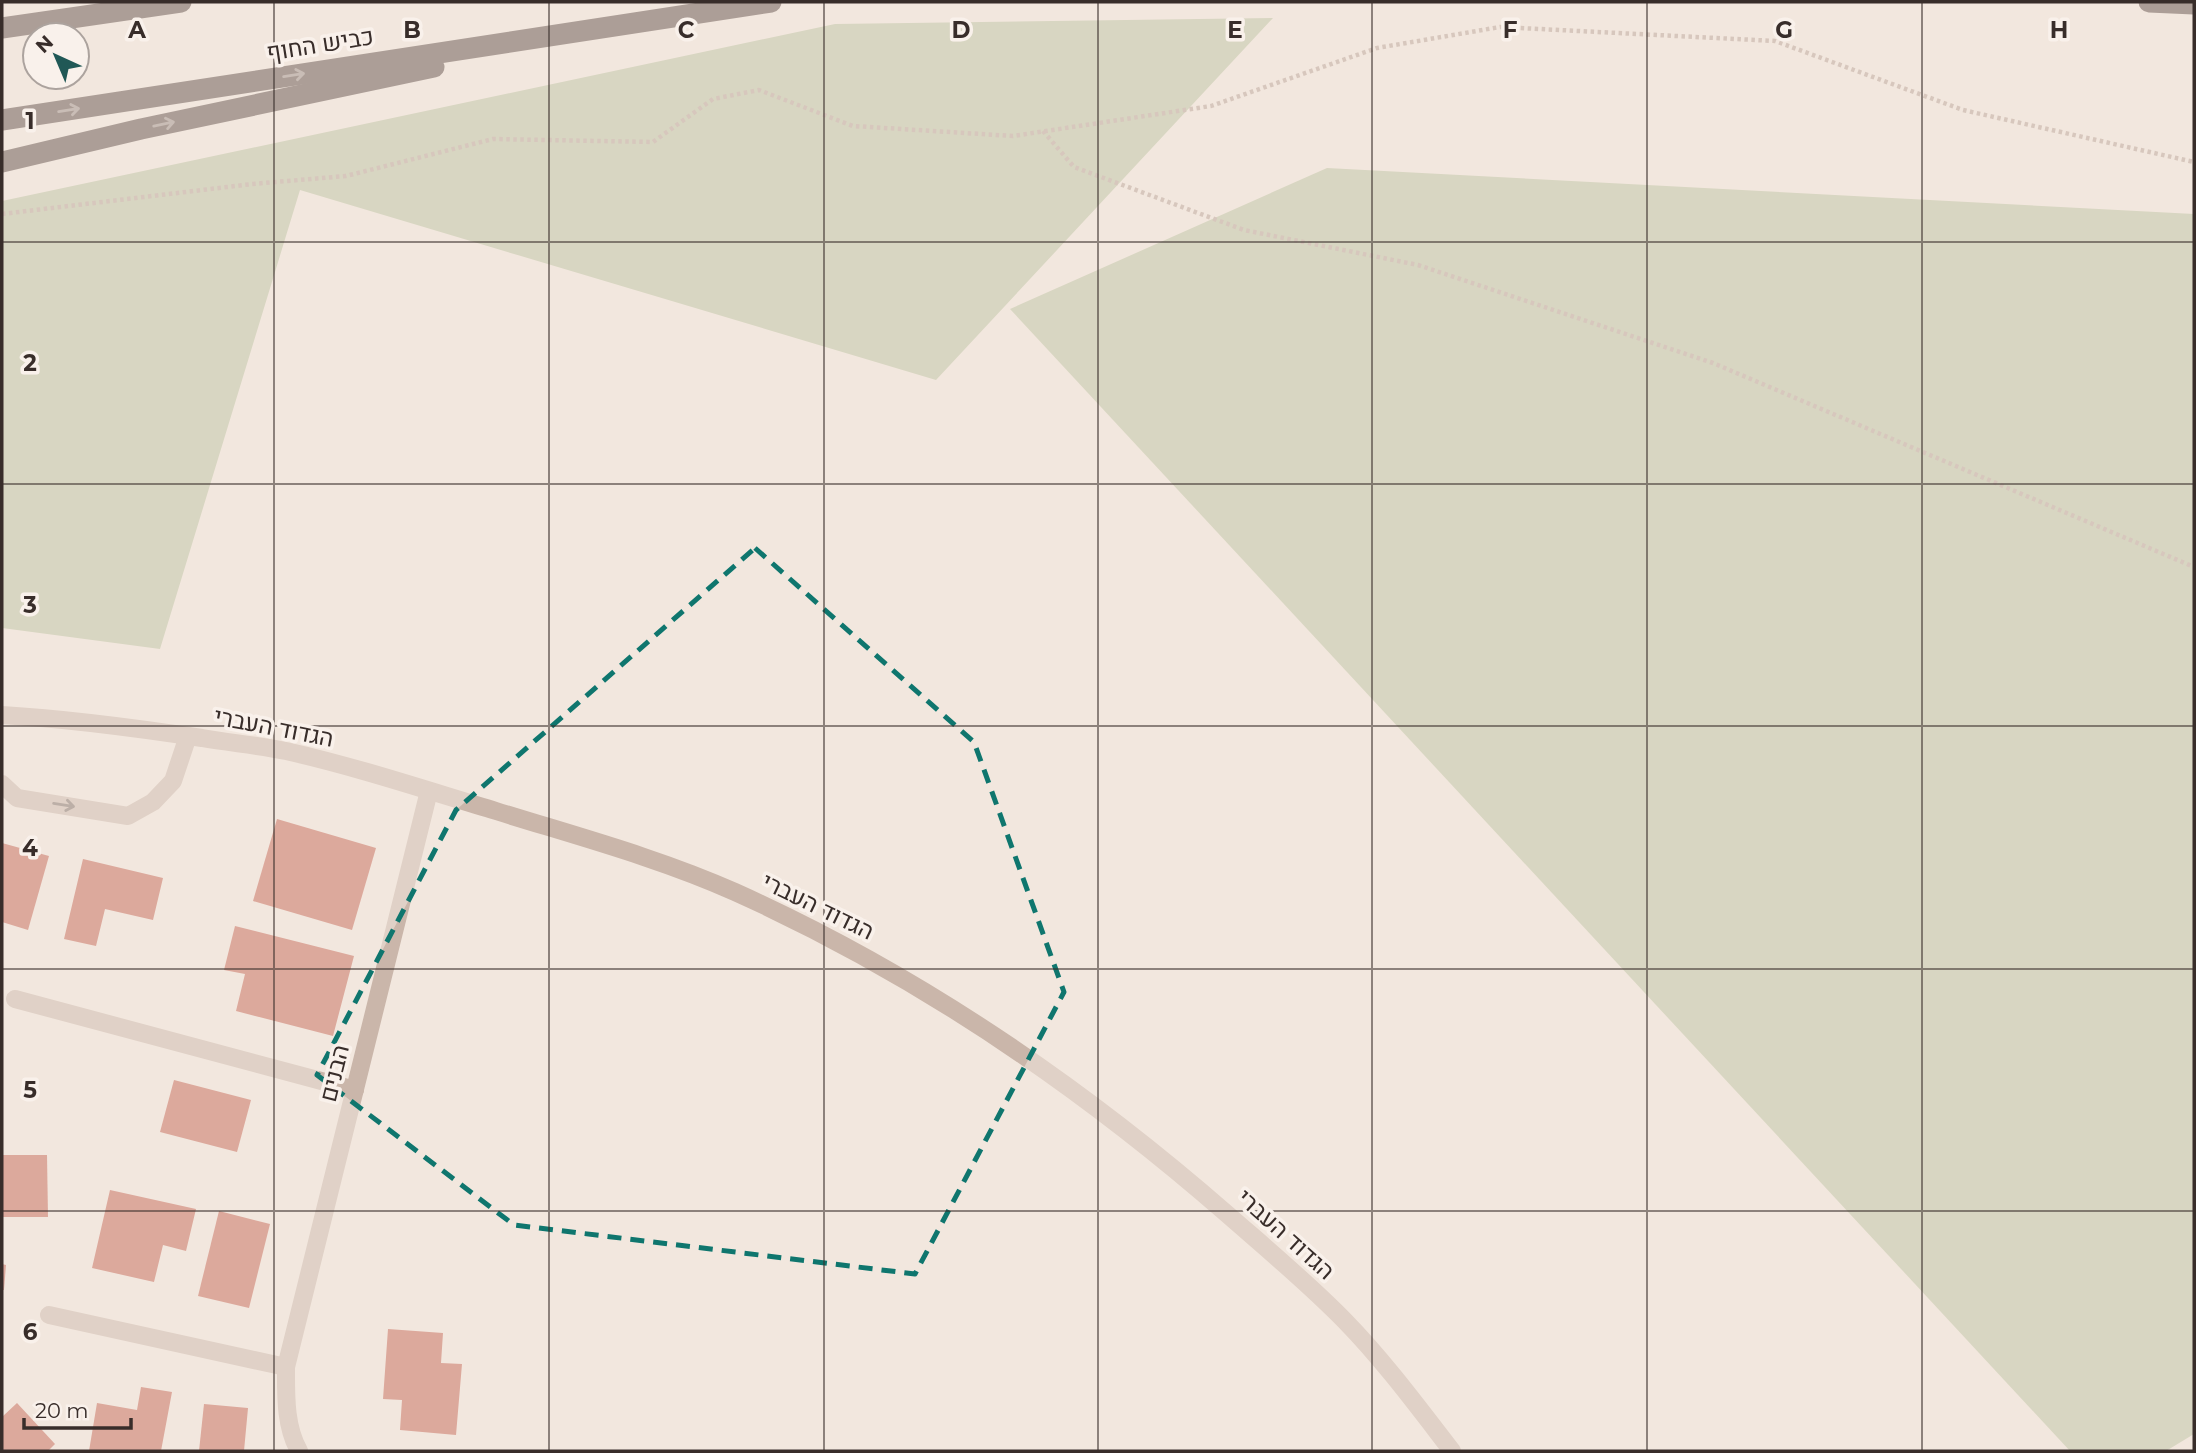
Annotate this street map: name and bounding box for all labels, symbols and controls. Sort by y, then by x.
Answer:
text: A [127,16,146,44]
text: B [403,16,421,44]
text: C [678,16,695,44]
text: D [952,16,971,44]
text: E [1227,16,1243,44]
text: F [1503,16,1518,44]
text: G [1775,16,1793,44]
text: H [2050,16,2068,44]
north arrow [21,21,91,91]
street label: כביש החוף [264,21,376,67]
text: N [31,31,58,58]
one-way arrow [282,68,305,81]
one-way arrow [57,103,80,116]
text: 1 [25,107,35,135]
one-way arrow [152,116,175,130]
text: 2 [23,349,37,377]
text: 3 [22,591,37,619]
street label: הגדוד העברי [212,701,336,753]
one-way arrow [52,799,75,812]
text: 4 [22,834,38,862]
street label: הגדוד העברי [757,866,879,946]
street label: הבנים [313,1041,355,1105]
text: 5 [23,1076,37,1104]
street label: הגדוד העברי [1231,1183,1341,1285]
text: 6 [23,1318,38,1346]
scale bar [24,1386,131,1430]
text: 20 m [35,1398,89,1423]

